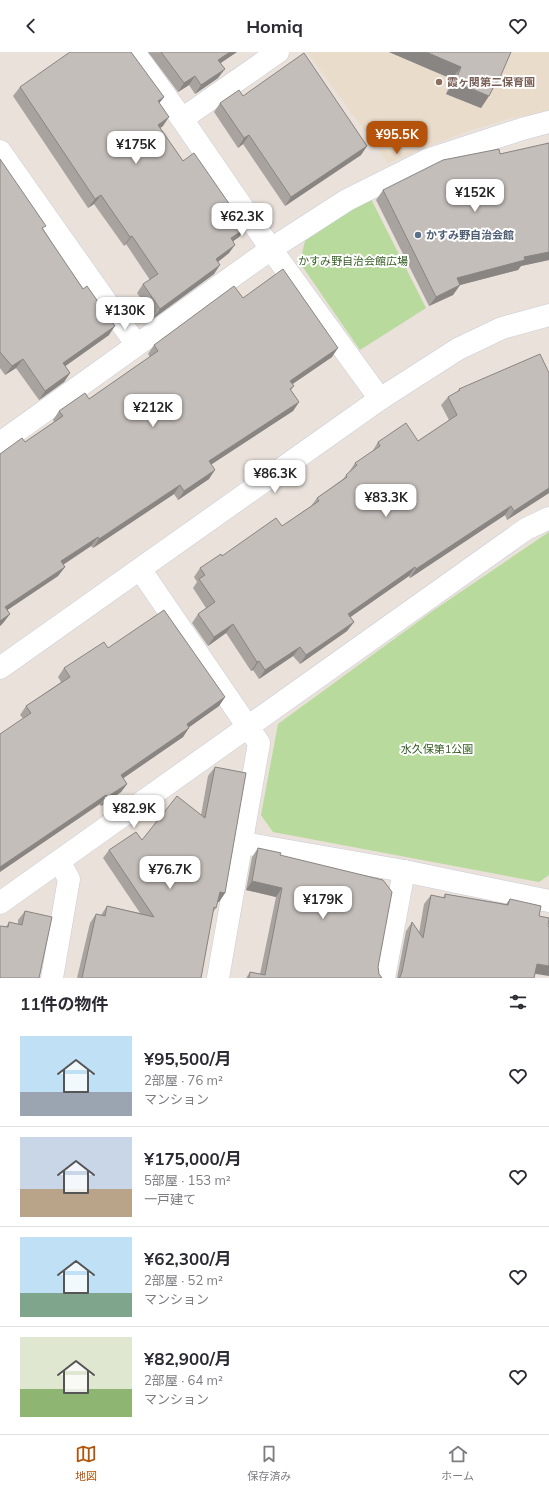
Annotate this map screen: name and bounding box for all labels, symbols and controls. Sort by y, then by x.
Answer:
icon: back [20,15,42,37]
text: Homiq [246,15,303,38]
icon: heart [507,15,529,37]
place label: 霞ヶ関第二保育園 [447,75,535,89]
marker: 霞ヶ関第二保育園 [434,77,444,87]
pin: ¥95.5K [364,121,430,155]
text: ¥95.5K [375,126,419,142]
pin: ¥175K [108,131,164,165]
text: ¥175K [116,136,156,152]
pin: ¥152K [447,179,503,213]
text: ¥152K [455,184,495,200]
pin: ¥62.3K [209,203,275,237]
text: ¥62.3K [220,208,264,224]
place label: かすみ野自治会館 [426,228,514,242]
marker: かすみ野自治会館 [413,230,423,240]
park label: かすみ野自治会館広場 [298,254,408,268]
pin: ¥130K [97,297,153,331]
text: ¥130K [105,302,145,318]
pin: ¥212K [125,394,181,428]
text: ¥212K [133,399,173,415]
pin: ¥86.3K [242,460,308,494]
text: ¥86.3K [253,465,297,481]
pin: ¥83.3K [353,484,419,518]
text: ¥83.3K [364,489,408,505]
park label: 水久保第1公園 [401,742,473,756]
pin: ¥82.9K [101,795,167,829]
text: ¥82.9K [112,800,156,816]
pin: ¥76.7K [137,856,203,890]
text: ¥76.7K [148,861,192,877]
pin: ¥179K [295,886,351,920]
text: ¥179K [303,891,343,907]
icon: filters [507,991,529,1013]
text: 11件の物件 [20,993,108,1014]
text: ¥95,500/月 [144,1048,232,1069]
icon: home [52,1052,100,1100]
icon: heart [507,1065,529,1087]
text: 2部屋 · 76 m² [144,1072,223,1088]
text: マンション [144,1091,209,1107]
text: ¥175,000/月 [144,1148,242,1169]
icon: home [52,1153,100,1201]
icon: heart [507,1166,529,1188]
text: 5部屋 · 153 m² [144,1172,231,1188]
text: 一戸建て [144,1191,196,1207]
text: ¥62,300/月 [144,1248,232,1269]
icon: home [52,1253,100,1301]
icon: heart [507,1266,529,1288]
text: 2部屋 · 52 m² [144,1272,223,1288]
text: マンション [144,1291,209,1307]
text: ¥82,900/月 [144,1348,232,1369]
icon: home [52,1353,100,1401]
icon: heart [507,1366,529,1388]
text: 2部屋 · 64 m² [144,1372,223,1388]
text: マンション [144,1391,209,1407]
tab: 地図 [75,1443,97,1483]
tab: 保存済み [247,1443,291,1483]
tab: ホーム [441,1443,474,1483]

